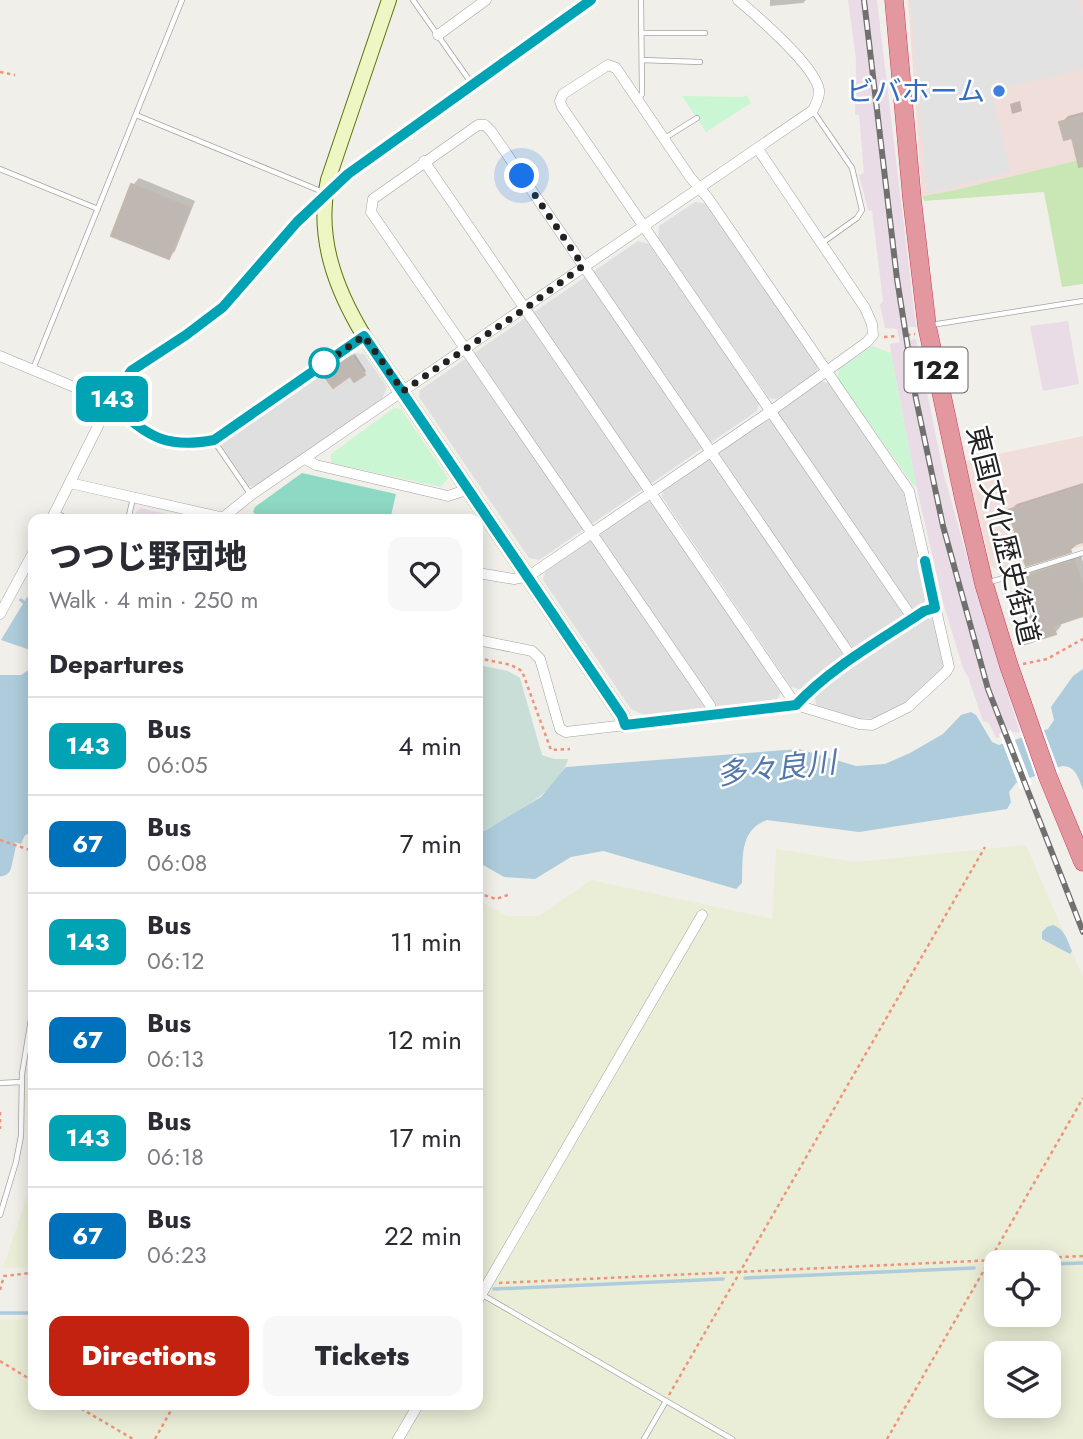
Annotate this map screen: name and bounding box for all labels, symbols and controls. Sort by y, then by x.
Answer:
place label: ビバホーム [846,71,985,112]
marker: ビバホーム [991,83,1007,99]
your location [504,158,539,193]
unlabelled marker [309,348,339,378]
road number: 122 [904,348,968,392]
line badge: 143 [72,376,152,422]
text: 143 [90,381,134,416]
street label: 東国文化歴史街道 [956,421,1050,649]
text: つつじ野団地 [49,533,247,580]
button: heart [388,537,462,611]
text: Walk · 4 min · 250 m [49,583,258,617]
text: Departures [49,645,184,683]
text: Bus [147,710,191,748]
text: 4 min [398,727,462,765]
text: 143 [66,728,109,763]
water label: 多々良川 [714,740,841,796]
text: 06:05 [147,748,208,782]
text: Bus [147,808,191,846]
text: 7 min [400,825,462,863]
text: 67 [72,826,103,861]
text: 06:08 [147,846,207,880]
text: Bus [147,906,191,944]
text: 11 min [390,923,462,961]
text: 143 [66,924,109,959]
text: 06:12 [147,944,204,978]
text: Bus [147,1004,191,1042]
text: 12 min [387,1021,462,1059]
text: 67 [72,1022,103,1057]
text: 06:13 [147,1042,204,1076]
text: Bus [147,1102,191,1140]
text: 17 min [388,1119,462,1157]
text: 143 [66,1120,109,1155]
text: 06:18 [147,1140,204,1174]
text: Bus [147,1200,191,1238]
text: 22 min [384,1217,462,1255]
text: 67 [72,1218,103,1253]
text: 06:23 [147,1238,207,1272]
map controls [984,1250,1061,1418]
button: locate [984,1250,1061,1327]
button: Directions [49,1316,249,1396]
button: Tickets [263,1316,462,1396]
button: layers [984,1341,1061,1418]

